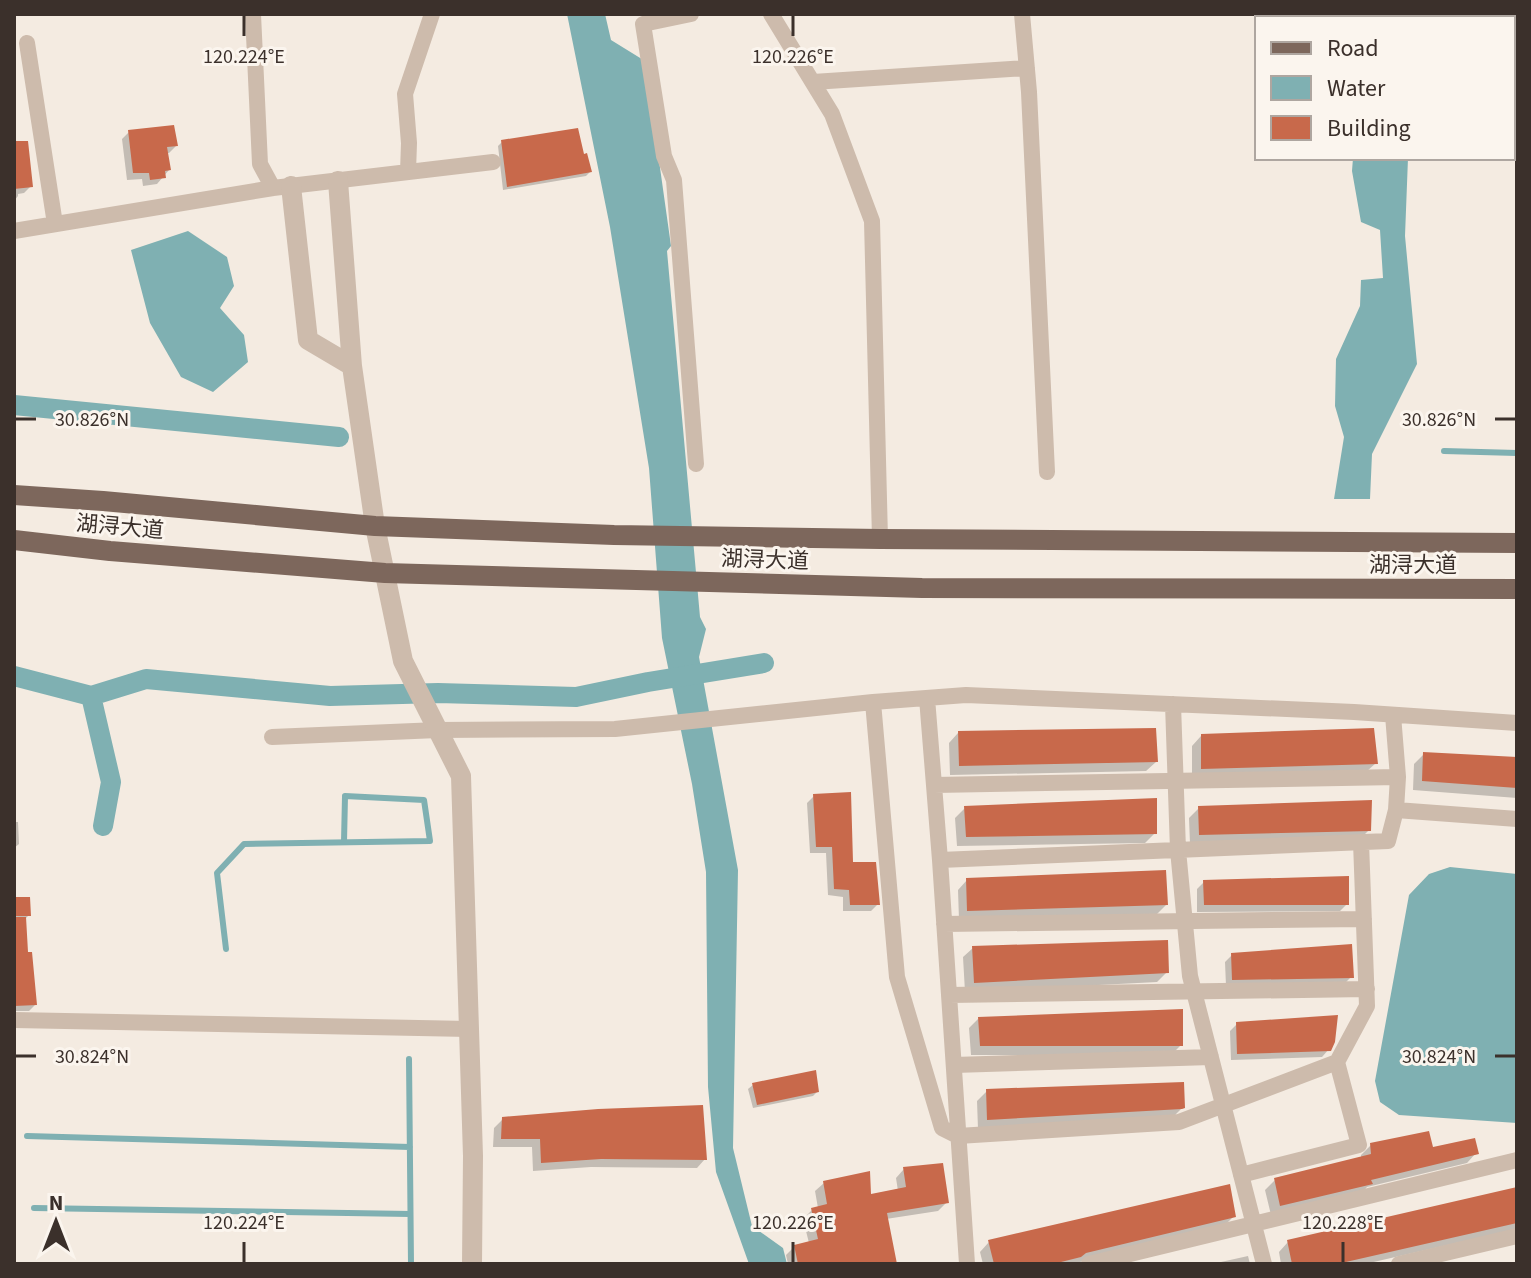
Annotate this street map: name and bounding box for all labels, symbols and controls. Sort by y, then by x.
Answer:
legend [1255,16,1515,160]
text: Road [1327,31,1379,66]
text: 120.224°E [203,43,285,71]
text: 120.226°E [752,43,834,71]
text: Water [1327,71,1386,106]
text: Building [1327,111,1411,146]
text: 30.826°N [55,406,129,434]
text: 30.826°N [1402,406,1476,434]
street label: 湖浔大道 [75,507,165,547]
street label: 湖浔大道 [720,542,810,578]
street label: 湖浔大道 [1369,549,1457,581]
text: 30.824°N [55,1043,129,1071]
text: 30.824°N [1402,1043,1476,1071]
north arrow [16,1182,96,1262]
text: N [49,1187,63,1219]
text: 120.224°E [203,1209,285,1237]
text: 120.226°E [752,1209,834,1237]
text: 120.228°E [1302,1209,1384,1237]

